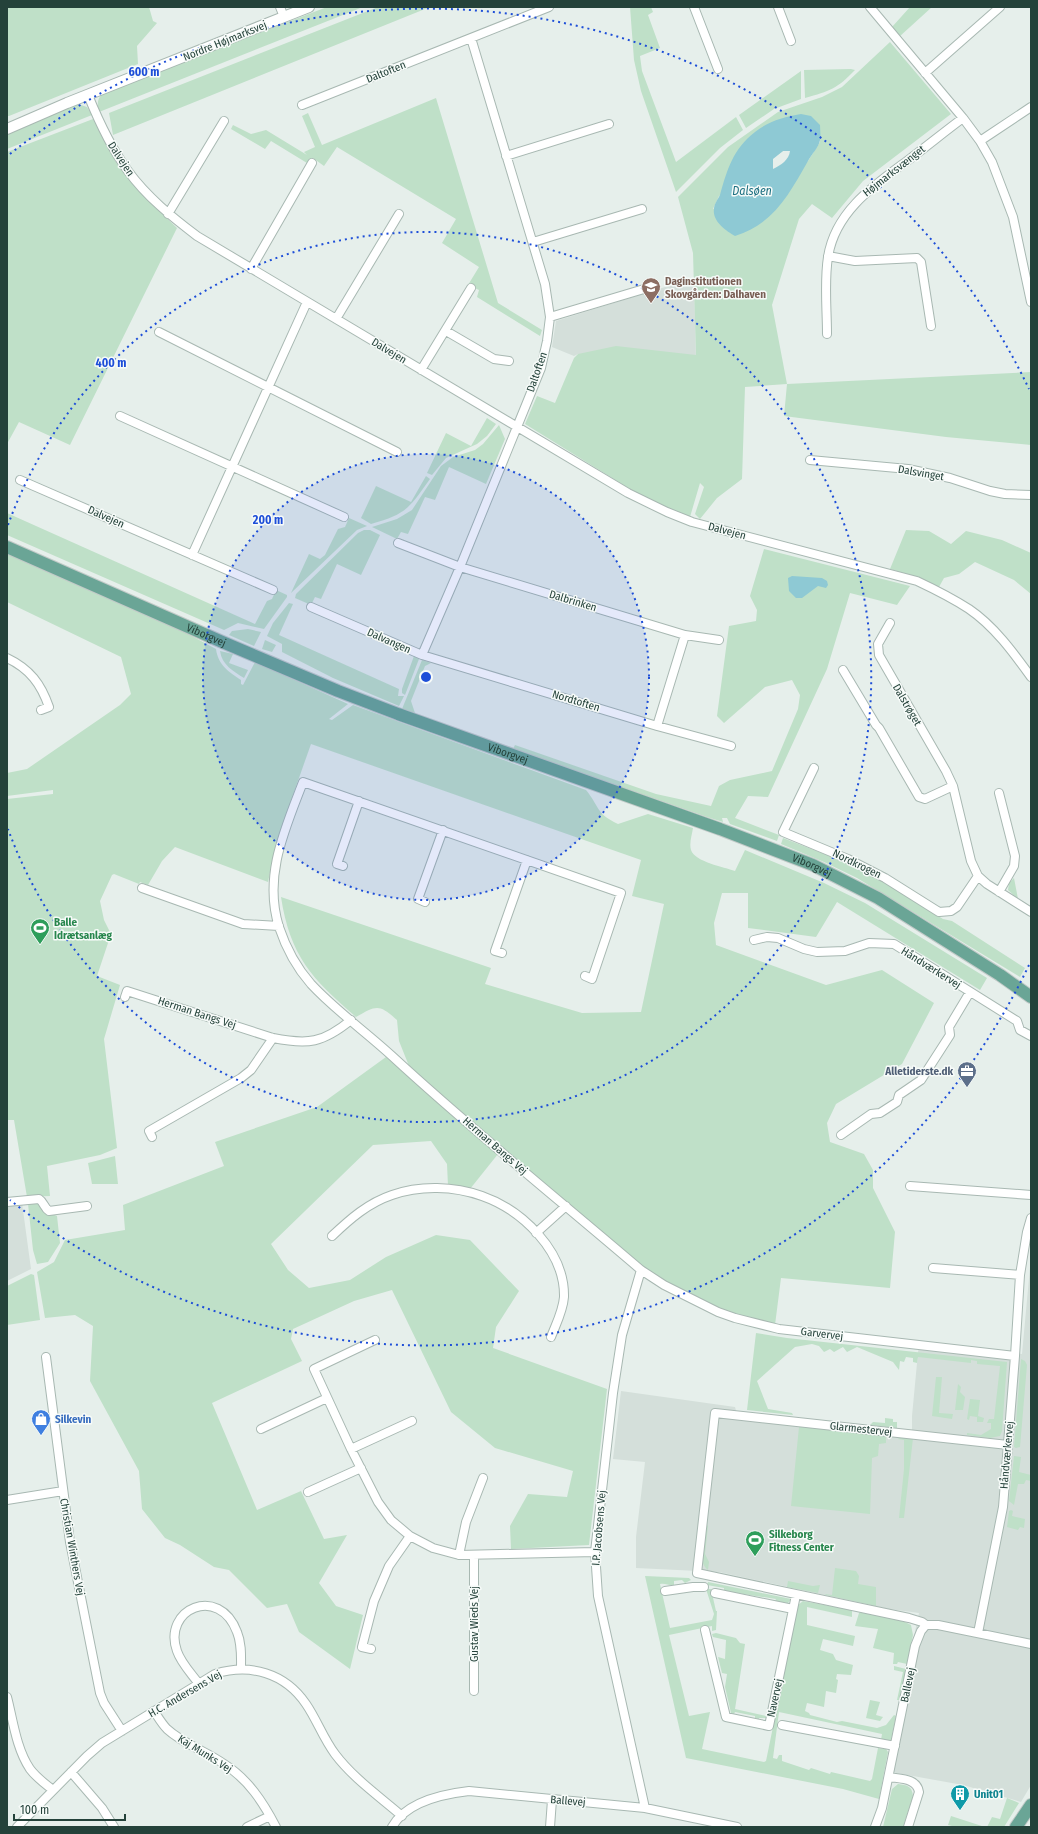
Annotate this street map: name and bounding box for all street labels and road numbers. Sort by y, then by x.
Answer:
street label: Nordre Højmarksvej [181,18,269,64]
street label: Daltoften [364,58,408,86]
street label: Dalvejen [105,139,137,179]
street label: Højmarksvænget [860,142,928,199]
street label: Dalvejen [369,335,409,367]
street label: Daltoften [524,350,550,394]
street label: Dalsvinget [897,463,945,484]
street label: Dalvejen [86,503,126,531]
street label: Dalvejen [707,520,747,542]
street label: Dalbrinken [548,588,598,614]
street label: Viborgvej [185,621,228,649]
street label: Dalvangen [365,626,413,656]
street label: Dalstrøget [890,682,924,729]
street label: Nordtoften [551,688,601,714]
street label: Viborgvej [486,740,530,767]
street label: Nordkrogen [831,847,883,881]
street label: Viborgvej [790,851,834,880]
street label: Håndværkervej [899,944,964,992]
street label: Herman Bangs Vej [156,994,238,1032]
street label: Herman Bangs Vej [460,1114,530,1178]
street label: Garvervej [800,1325,844,1343]
street label: Glarmestervej [829,1419,893,1439]
street label: Håndværkervej [998,1420,1016,1490]
street label: I.P. Jacobsens Vej [589,1489,609,1566]
street label: Christian Winthers Vej [57,1497,87,1597]
street label: Gustav Wieds Vej [468,1586,481,1662]
street label: Ballevej [898,1666,918,1704]
street label: H.C. Andersens Vej [146,1668,224,1720]
street label: Navervej [765,1677,785,1718]
street label: Kaj Munks Vej [175,1732,235,1776]
street label: Ballevej [550,1793,586,1809]

